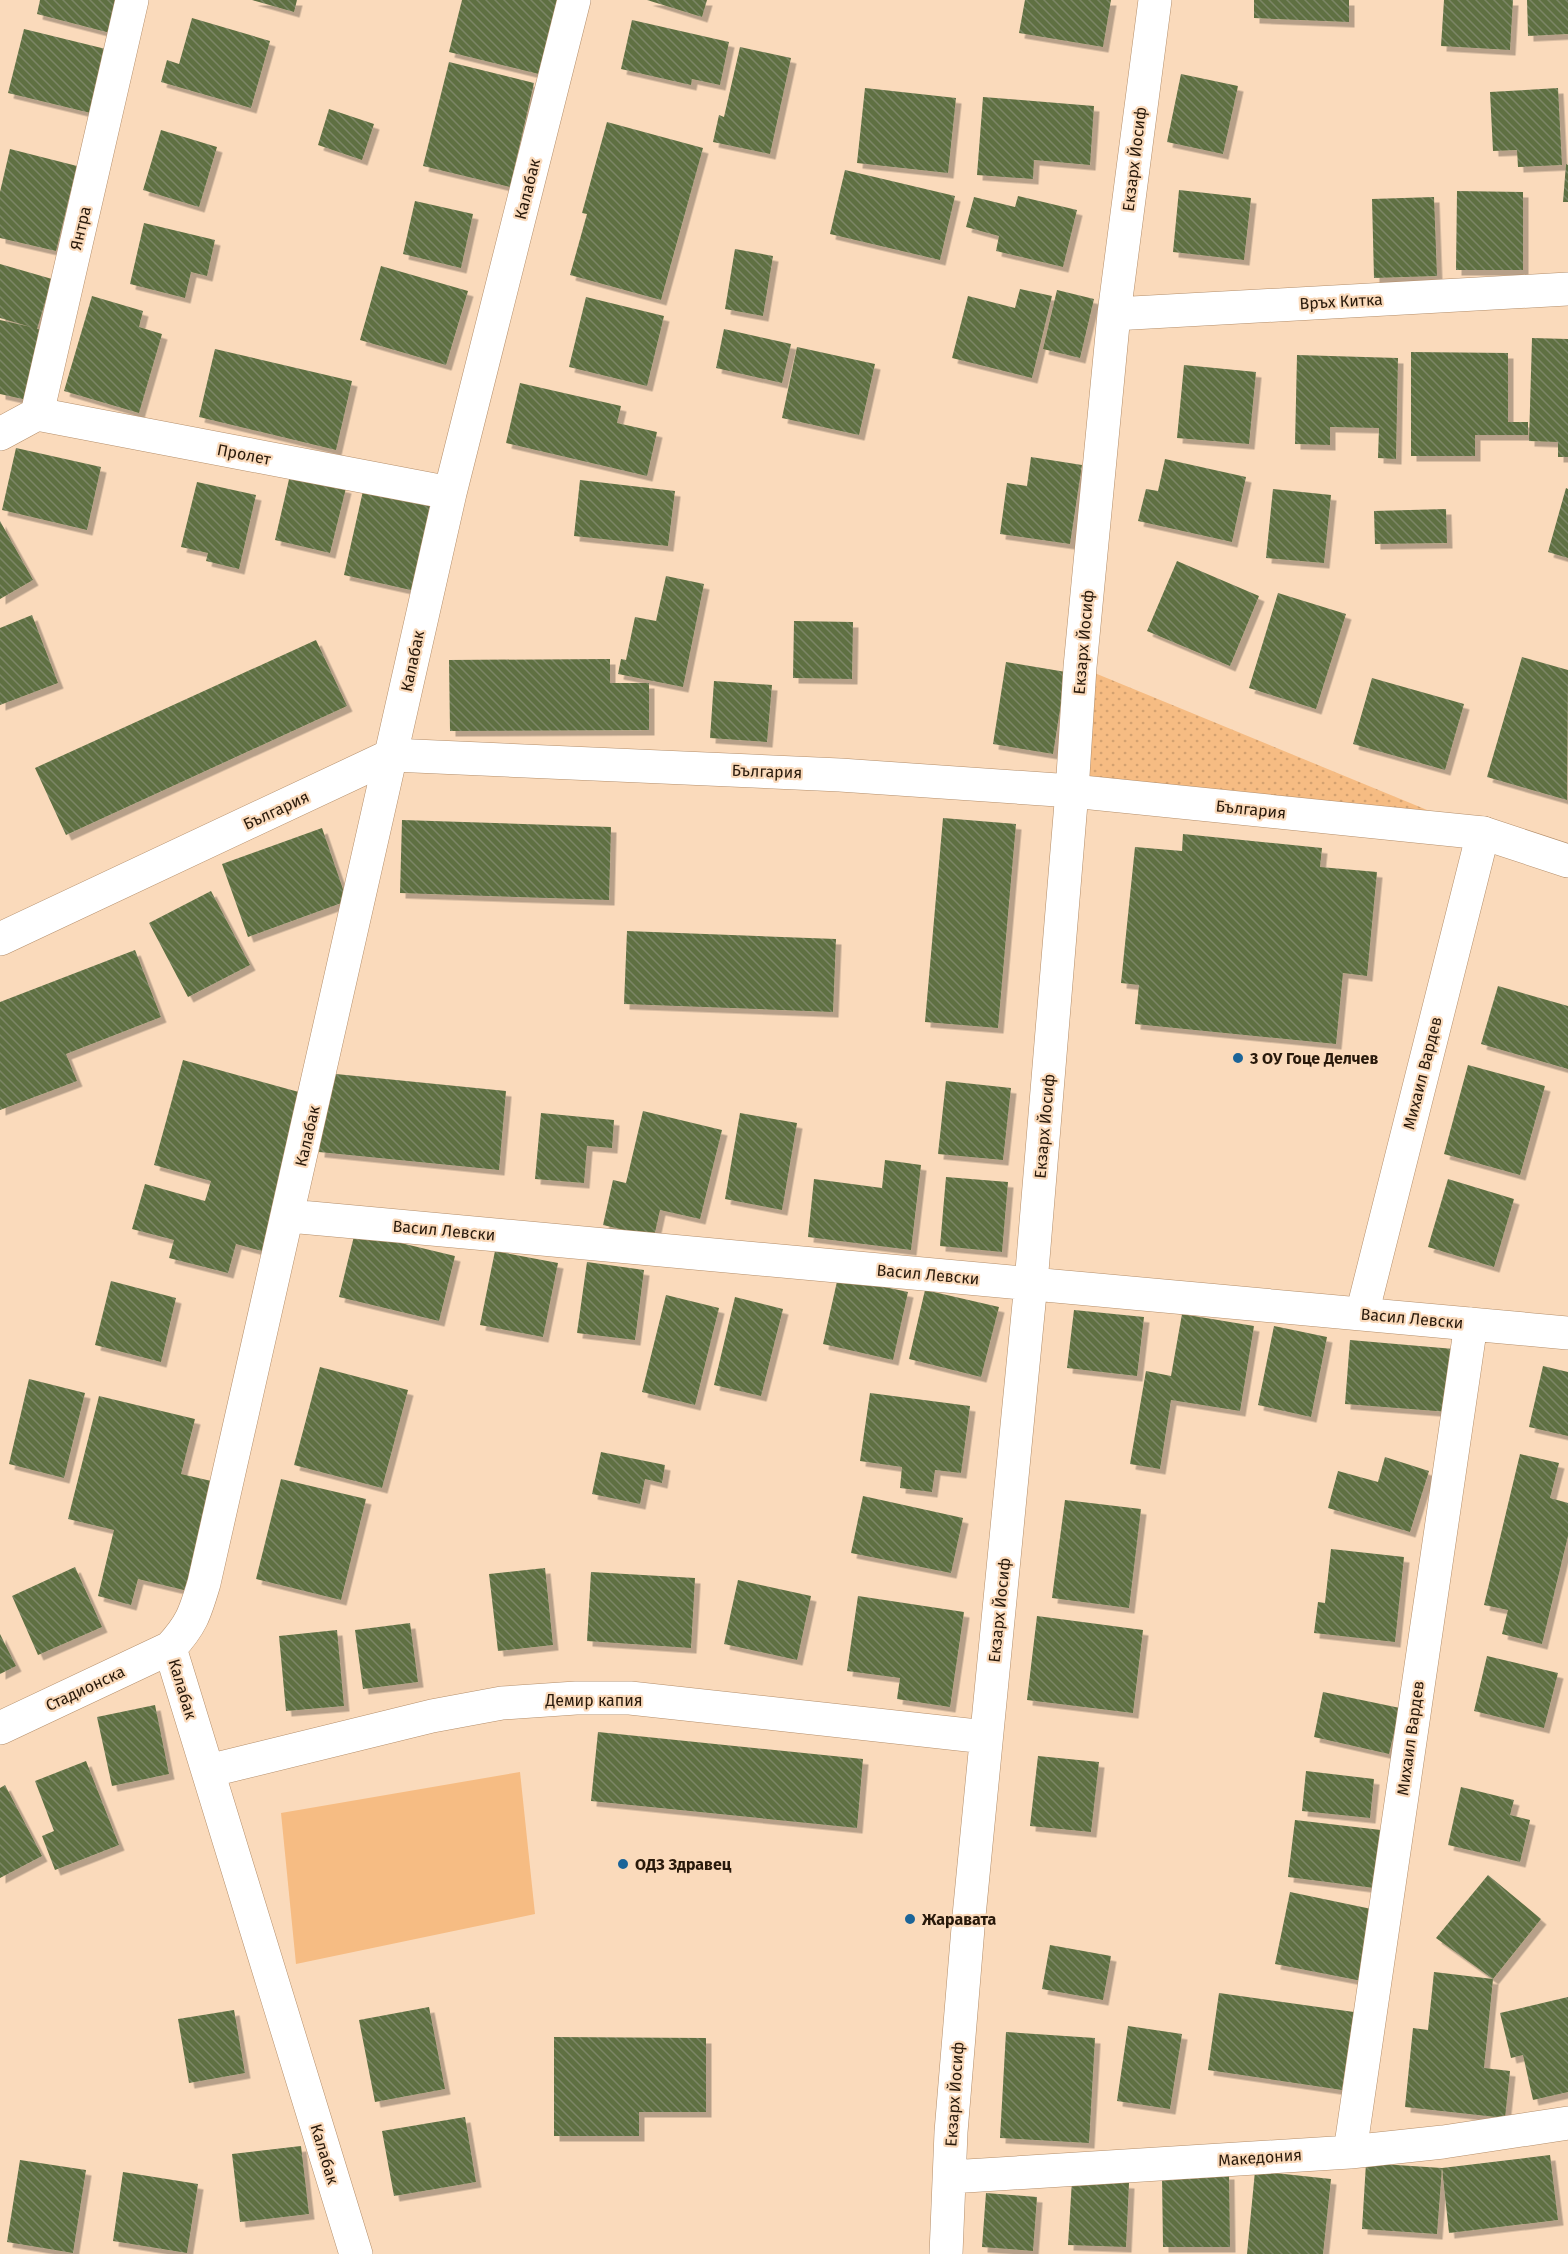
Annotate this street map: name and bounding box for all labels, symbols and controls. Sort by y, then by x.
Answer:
street label: Екзарх Йосиф [1119,106,1150,212]
street label: Калабак [511,156,544,222]
street label: Янтра [66,204,95,252]
street label: Връх Китка [1299,290,1383,313]
street label: Пролет [215,440,273,469]
street label: Екзарх Йосиф [1069,589,1098,695]
street label: Калабак [397,628,428,693]
street label: България [731,761,803,782]
street label: България [240,787,312,834]
street label: България [1215,796,1287,823]
street label: Михаил Вардев [1399,1015,1446,1132]
place label: 3 ОУ Гоце Делчев [1249,1049,1378,1068]
marker: 3 ОУ Гоце Делчев [1231,1051,1245,1065]
street label: Екзарх Йосиф [1030,1073,1059,1179]
street label: Калабак [291,1103,324,1168]
street label: Васил Левски [392,1217,496,1244]
street label: Васил Левски [876,1261,980,1288]
street label: Васил Левски [1360,1305,1464,1332]
street label: Екзарх Йосиф [985,1557,1014,1663]
street label: Калабак [164,1657,201,1722]
street label: Стадионска [43,1662,128,1715]
street label: Михаил Вардев [1393,1679,1428,1797]
street label: Демир капия [544,1691,643,1710]
place label: ОДЗ Здравец [635,1855,732,1874]
marker: ОДЗ Здравец [616,1857,630,1871]
place label: Жаравата [921,1910,996,1929]
marker: Жаравата [903,1912,917,1926]
street label: Екзарх Йосиф [941,2041,968,2147]
street label: Калабак [306,2122,343,2187]
street label: Македония [1217,2145,1303,2170]

